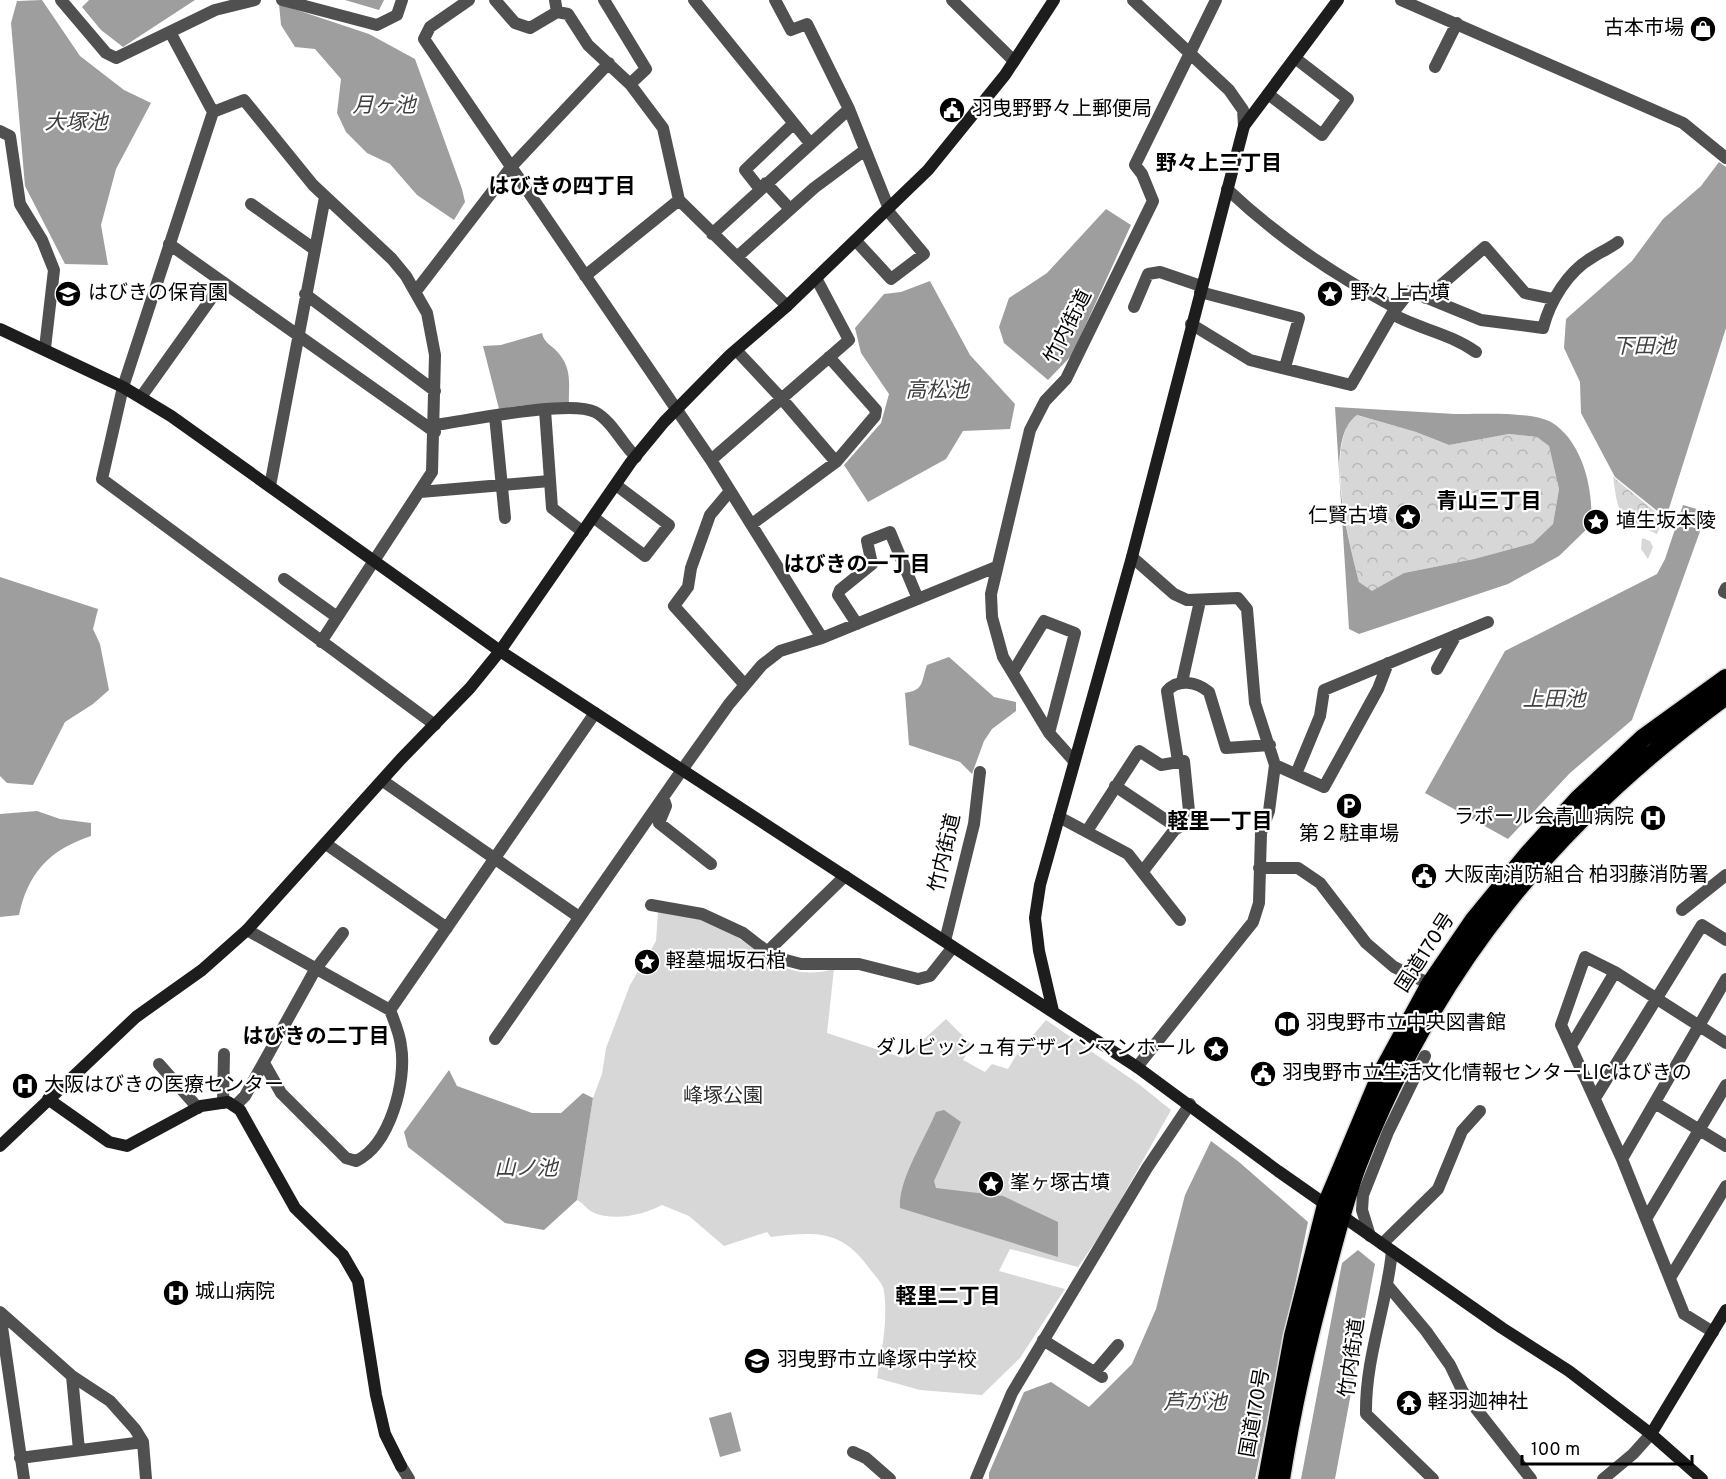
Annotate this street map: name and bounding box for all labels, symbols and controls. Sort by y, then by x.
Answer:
shop icon: 古本市場 [1688,14,1718,44]
place label: 古本市場 [1604,16,1684,42]
water label: 月ヶ池 [353,93,417,120]
public building icon: 羽曳野野々上郵便局 [937,95,967,125]
place label: 羽曳野野々上郵便局 [972,97,1152,123]
water label: 大塚池 [45,110,109,137]
district label: 野々上三丁目 [1156,151,1282,178]
district label: はびきの四丁目 [489,174,636,201]
school or university icon: はびきの保育園 [53,279,83,309]
place icon: 野々上古墳 [1315,279,1345,309]
place label: はびきの保育園 [88,281,228,307]
place label: 野々上古墳 [1350,281,1450,307]
street label: 竹内街道 [1039,285,1099,369]
water label: 下田池 [1613,334,1677,361]
water label: 高松池 [906,378,970,405]
district label: 青山三丁目 [1437,489,1542,516]
place icon: 仁賢古墳 [1393,502,1423,532]
place label: 仁賢古墳 [1308,504,1388,530]
place icon: 埴生坂本陵 [1581,507,1611,537]
place label: 埴生坂本陵 [1616,509,1716,535]
district label: はびきの一丁目 [784,552,931,579]
water label: 上田池 [1523,687,1587,714]
parking icon: 第２駐車場 [1334,791,1364,821]
hospital icon: ラポール会青山病院 [1638,803,1668,833]
place label: ラポール会青山病院 [1454,805,1634,831]
district label: 軽里一丁目 [1168,809,1273,836]
street label: 竹内街道 [924,811,968,895]
place label: 第２駐車場 [1299,822,1399,848]
public building icon: 大阪南消防組合 柏羽藤消防署 [1409,861,1439,891]
place label: 大阪南消防組合 柏羽藤消防署 [1444,863,1709,889]
street label: 国道170号 [1391,908,1461,998]
place icon: 軽墓堀坂石棺 [632,947,662,977]
place label: 軽墓堀坂石棺 [666,949,786,975]
library icon: 羽曳野市立中央図書館 [1272,1009,1302,1039]
place label: 羽曳野市立中央図書館 [1306,1011,1506,1037]
district label: はびきの二丁目 [243,1024,390,1051]
place icon: ダルビッシュ有デザインマンホール [1201,1034,1231,1064]
place label: ダルビッシュ有デザインマンホール [876,1036,1196,1062]
public building icon: 羽曳野市立生活文化情報センターLICはびきの [1248,1059,1278,1089]
place label: 羽曳野市立生活文化情報センターLICはびきの [1282,1061,1692,1087]
hospital icon: 大阪はびきの医療センター [10,1071,40,1101]
place label: 大阪はびきの医療センター [44,1073,284,1099]
park label: 峰塚公園 [683,1084,763,1110]
water label: 山ノ池 [495,1156,559,1183]
place icon: 峯ヶ塚古墳 [976,1169,1006,1199]
place label: 峯ヶ塚古墳 [1010,1171,1110,1197]
hospital icon: 城山病院 [161,1278,191,1308]
place label: 城山病院 [195,1280,275,1306]
district label: 軽里二丁目 [896,1284,1001,1311]
street label: 竹内街道 [1335,1317,1371,1399]
school or university icon: 羽曳野市立峰塚中学校 [742,1346,772,1376]
place label: 羽曳野市立峰塚中学校 [777,1348,977,1374]
street label: 国道170号 [1235,1366,1277,1460]
temple icon: 軽羽迦神社 [1394,1388,1424,1418]
water label: 芦が池 [1164,1390,1228,1417]
place label: 軽羽迦神社 [1428,1390,1528,1416]
scale bar [1522,1428,1692,1466]
text: 100 m [1531,1439,1580,1462]

